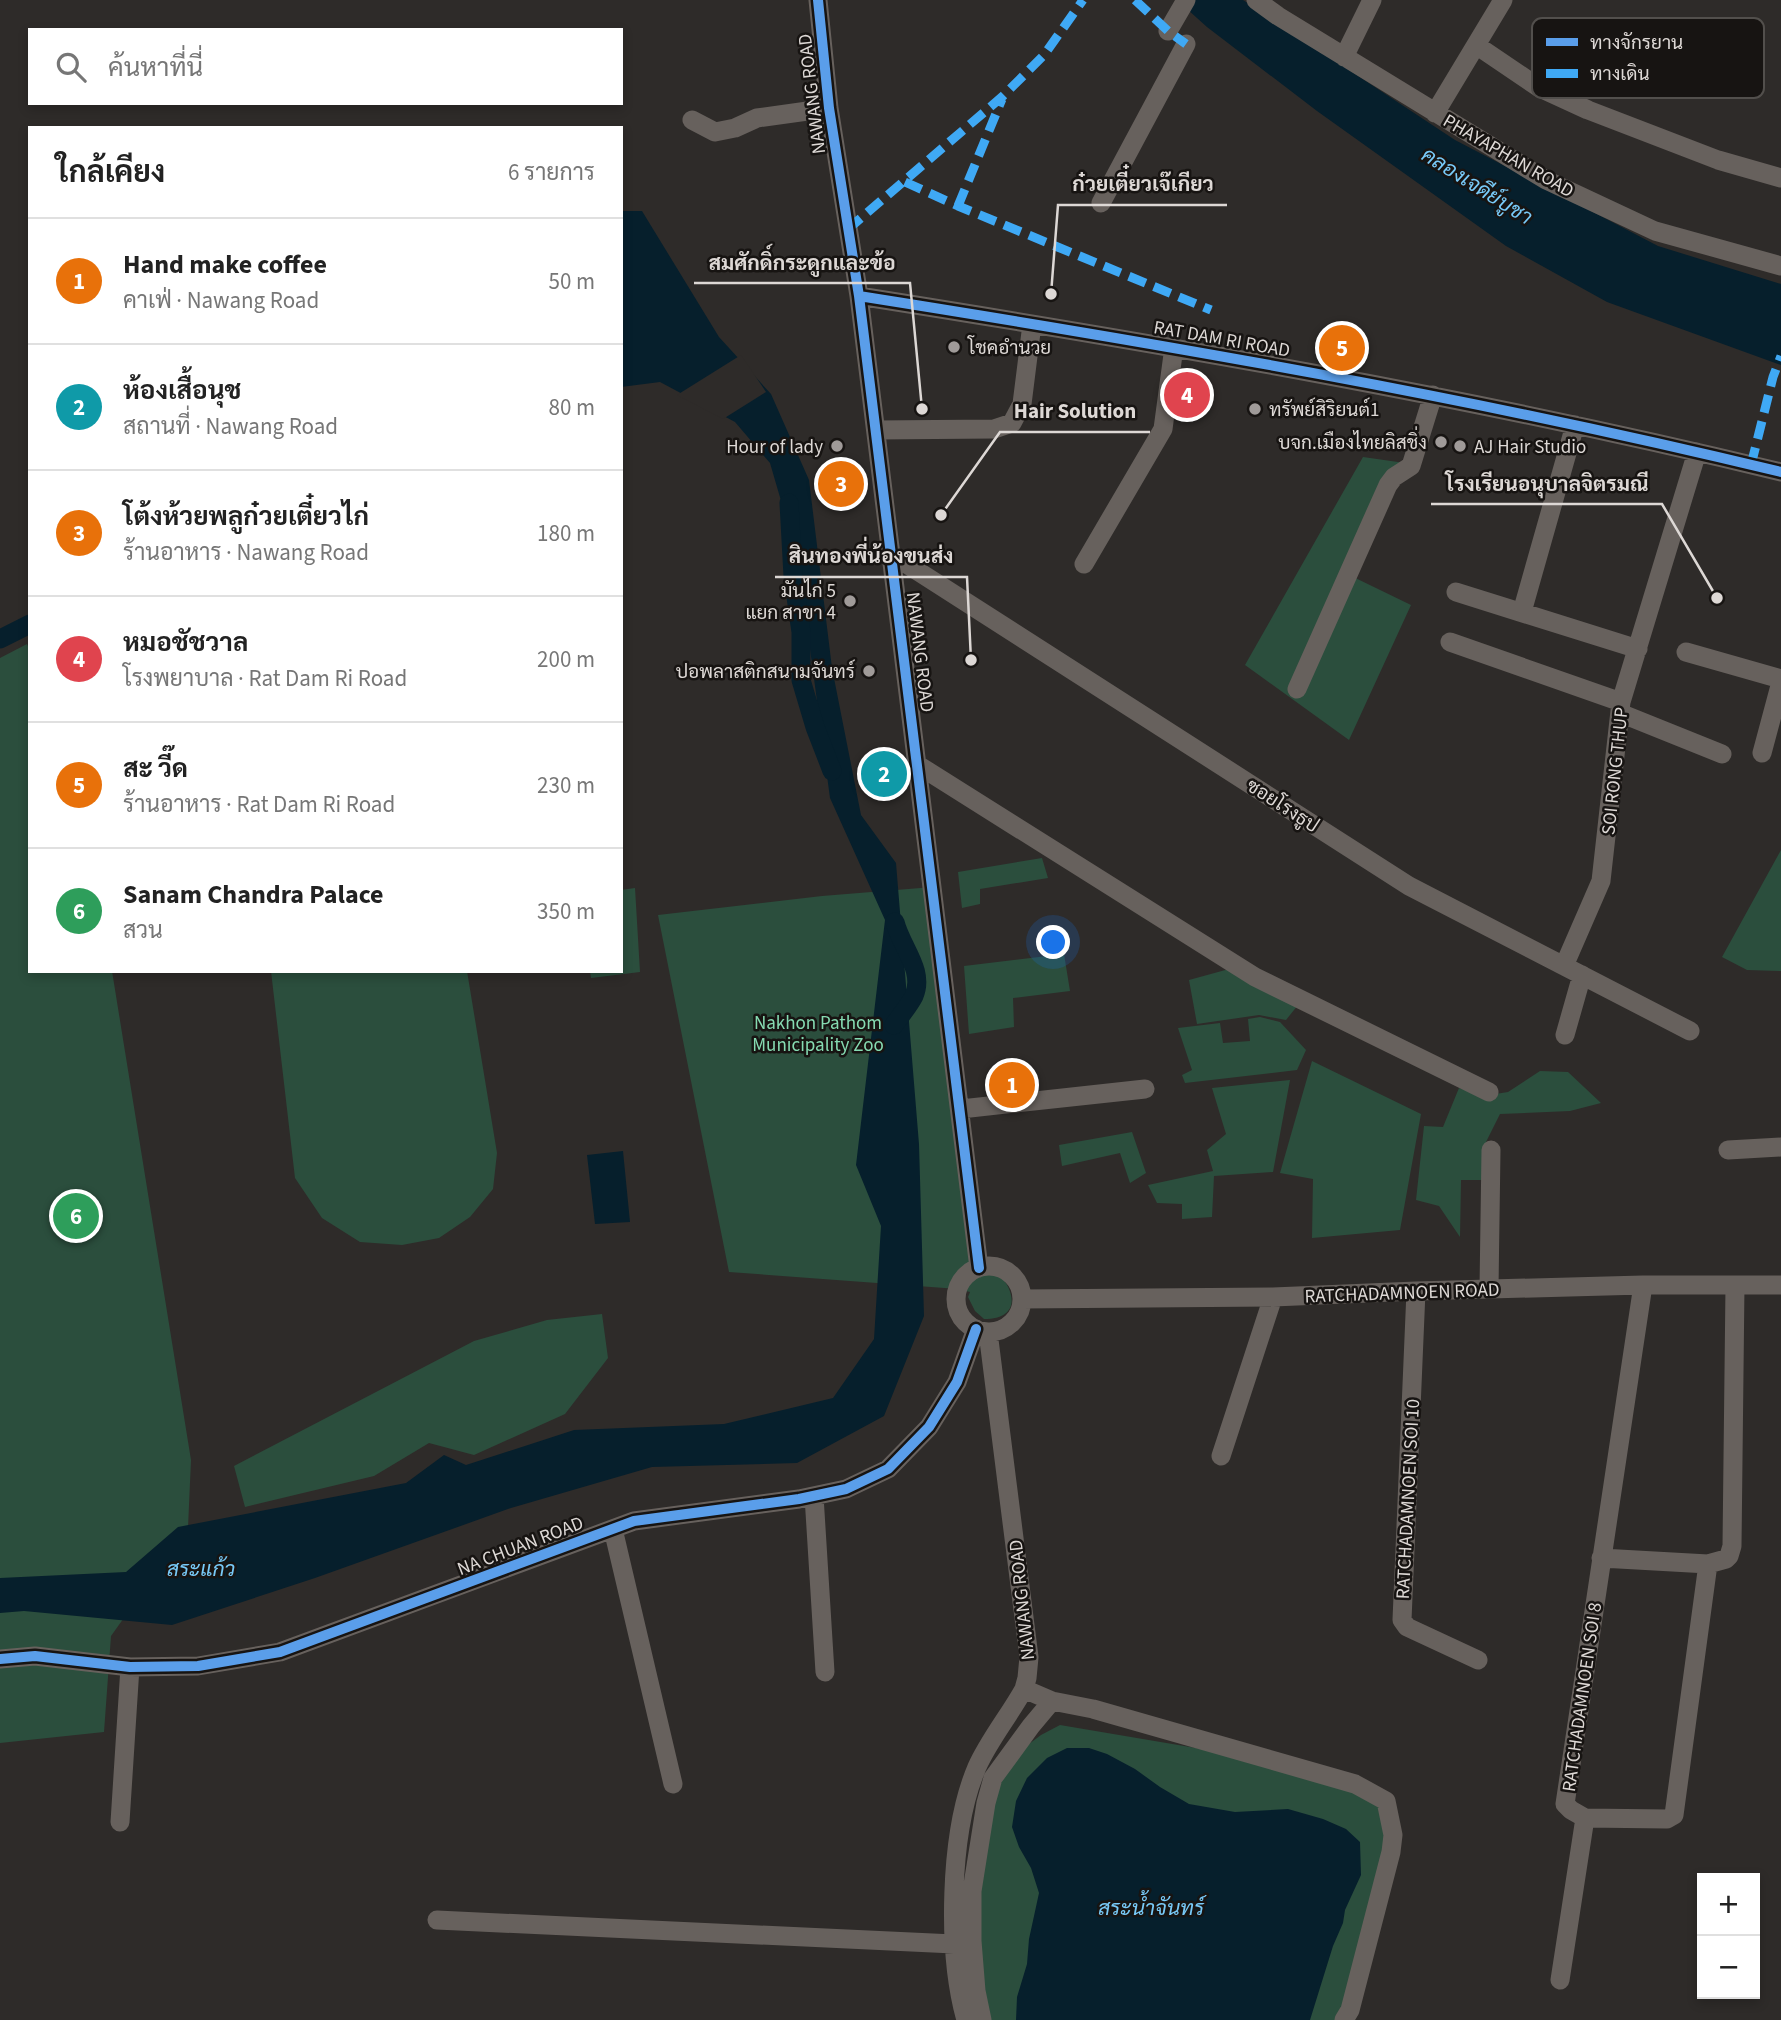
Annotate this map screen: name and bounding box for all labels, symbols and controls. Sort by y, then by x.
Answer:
legend [1532,18,1764,98]
search box [28,28,623,105]
text: ทางจักรยาน [1590,30,1683,57]
street label: NAWANG ROAD [792,32,833,155]
icon: search [52,48,90,86]
text: ค้นหาที่นี่ [108,49,203,86]
text: ทางเดิน [1590,61,1650,88]
street label: PHAYAPHAN ROAD [1438,108,1579,205]
water label: คลองเจดีย์บูชา [1416,140,1538,232]
text: ใกล้เคียง [56,151,165,194]
text: 6 รายการ [508,156,595,189]
callout: ก๋วยเตี๋ยวเจ๊เกียว [1058,163,1227,205]
text: ก๋วยเตี๋ยวเจ๊เกียว [1072,164,1214,199]
callout: สมศักดิ์กระดูกและข้อ [694,241,910,283]
text: สมศักดิ์กระดูกและข้อ [708,243,896,278]
text: Hand make coffee [123,246,327,283]
text: 1 [73,265,85,298]
text: 50 m [548,265,595,298]
text: คาเฟ่ · Nawang Road [123,284,319,317]
street label: RAT DAM RI ROAD [1151,314,1292,365]
pin: 5 [1319,322,1365,374]
place label: โชคอำนวย [967,335,1051,362]
marker: โชคอำนวย [946,339,962,355]
pin: 4 [1164,369,1210,421]
text: ห้องเสื้อนุช [123,372,241,409]
callout: Hair Solution [1000,390,1150,432]
text: 2 [73,391,85,424]
text: 80 m [548,391,595,424]
text: Hair Solution [1014,396,1136,426]
place label: ทรัพย์สิริยนต์1 [1269,397,1379,424]
marker: ทรัพย์สิริยนต์1 [1247,401,1263,417]
text: สถานที่ · Nawang Road [123,410,338,443]
place label: บจก.เมืองไทยลิสชิ่ง [1278,426,1427,457]
place label: Hour of lady [726,434,823,461]
marker: บจก.เมืองไทยลิสชิ่ง [1433,434,1449,450]
place label: AJ Hair Studio [1474,434,1586,461]
marker: Hour of lady [829,438,845,454]
marker: AJ Hair Studio [1452,438,1468,454]
pin: 3 [818,458,864,510]
callout: โรงเรียนอนุบาลจิตรมณี [1431,462,1662,504]
text: โรงเรียนอนุบาลจิตรมณี [1443,469,1649,499]
text: โต้งห้วยพลูก๋วยเตี๋ยวไก่ [123,498,369,535]
text: 3 [73,517,85,550]
text: 180 m [537,517,595,550]
callout: สินทองพี่น้องขนส่ง [775,535,967,577]
text: ร้านอาหาร · Nawang Road [123,536,369,569]
text: สินทองพี่น้องขนส่ง [789,536,953,571]
place label: มันไก่ 5 แยก สาขา 4 [745,578,836,627]
street label: NAWANG ROAD [899,591,940,714]
marker: มันไก่ 5 แยก สาขา 4 [842,593,858,609]
text: หมอชัชวาล [123,624,248,661]
text: 4 [73,643,85,676]
text: 200 m [537,643,595,676]
place label: ปอพลาสติกสนามจันทร์ [676,659,855,686]
text: โรงพยาบาล · Rat Dam Ri Road [123,662,407,695]
marker: ปอพลาสติกสนามจันทร์ [861,663,877,679]
street label: SOI RONG THUP [1595,706,1636,836]
pin: 2 [861,748,907,800]
text: สะ วี๊ด [123,750,188,787]
text: 5 [73,769,85,802]
text: 230 m [537,769,595,802]
street label: ซอยโรงธูป [1241,773,1324,840]
text: ร้านอาหาร · Rat Dam Ri Road [123,788,395,821]
text: Sanam Chandra Palace [123,876,384,913]
text: 6 [73,895,85,928]
text: 350 m [537,895,595,928]
text: สวน [123,914,163,947]
your location [1036,925,1070,959]
park label: Nakhon Pathom Municipality Zoo [752,1010,884,1059]
pin: 1 [989,1059,1035,1111]
pin: 6 [53,1190,99,1242]
street label: RATCHADAMNOEN ROAD [1304,1277,1500,1310]
street label: RATCHADAMNOEN SOI 10 [1390,1398,1427,1600]
street label: NA CHUAN ROAD [453,1510,588,1583]
street label: NAWANG ROAD [1003,1538,1042,1661]
water label: สระแก้ว [167,1554,235,1584]
street label: RATCHADAMNOEN SOI 8 [1556,1601,1609,1794]
map controls [1697,1873,1760,1999]
button: + [1697,1873,1760,1936]
water label: สระน้ำจันทร์ [1098,1890,1207,1923]
button: − [1697,1936,1760,1999]

